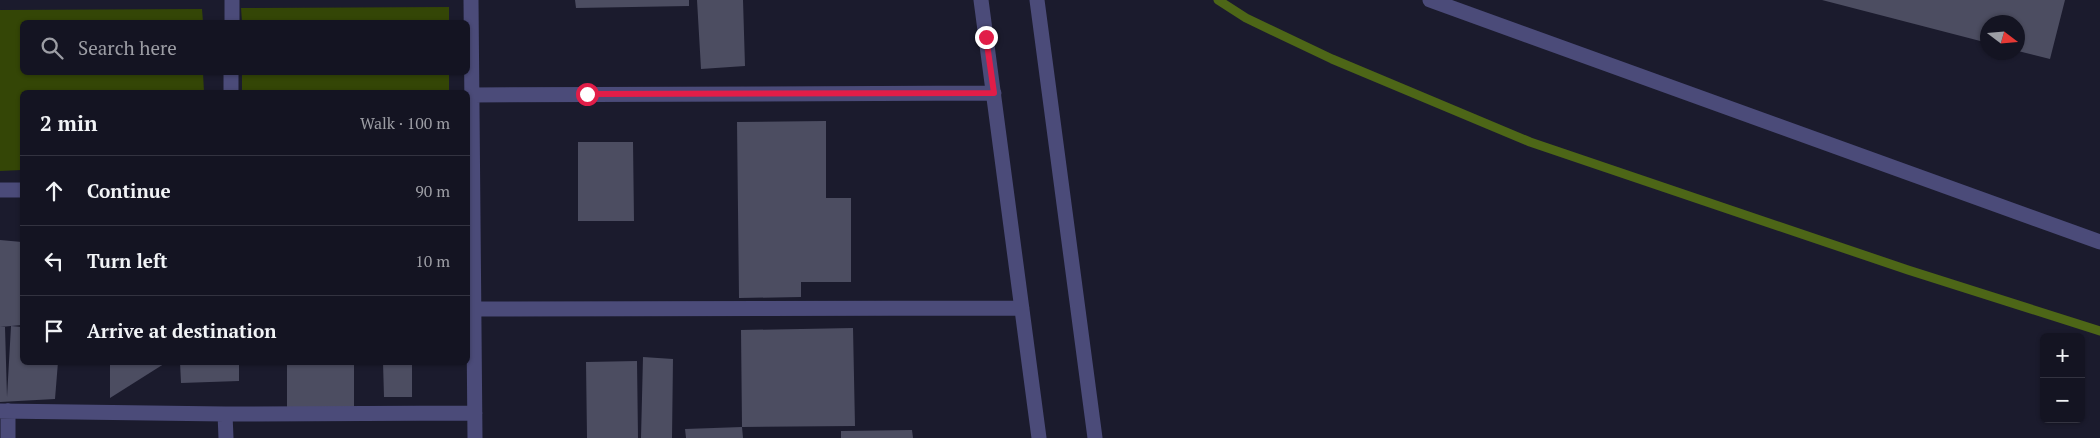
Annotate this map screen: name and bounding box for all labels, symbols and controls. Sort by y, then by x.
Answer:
north arrow [1980,15,2025,60]
search box [20,20,470,75]
route end [975,26,998,49]
icon: search [38,34,66,62]
text: Search here [78,35,177,60]
route start [576,83,599,106]
text: 2 min [40,109,97,137]
text: Walk · 100 m [360,112,450,134]
icon: ahead [40,177,68,205]
text: Continue [87,178,171,203]
text: 90 m [415,180,450,202]
icon: left [40,247,68,275]
text: Turn left [87,248,168,273]
text: 10 m [415,250,450,272]
icon: arrive [40,317,68,345]
text: Arrive at destination [87,318,276,343]
map controls [2040,333,2085,423]
button: + [2040,333,2085,378]
button: − [2040,378,2085,423]

